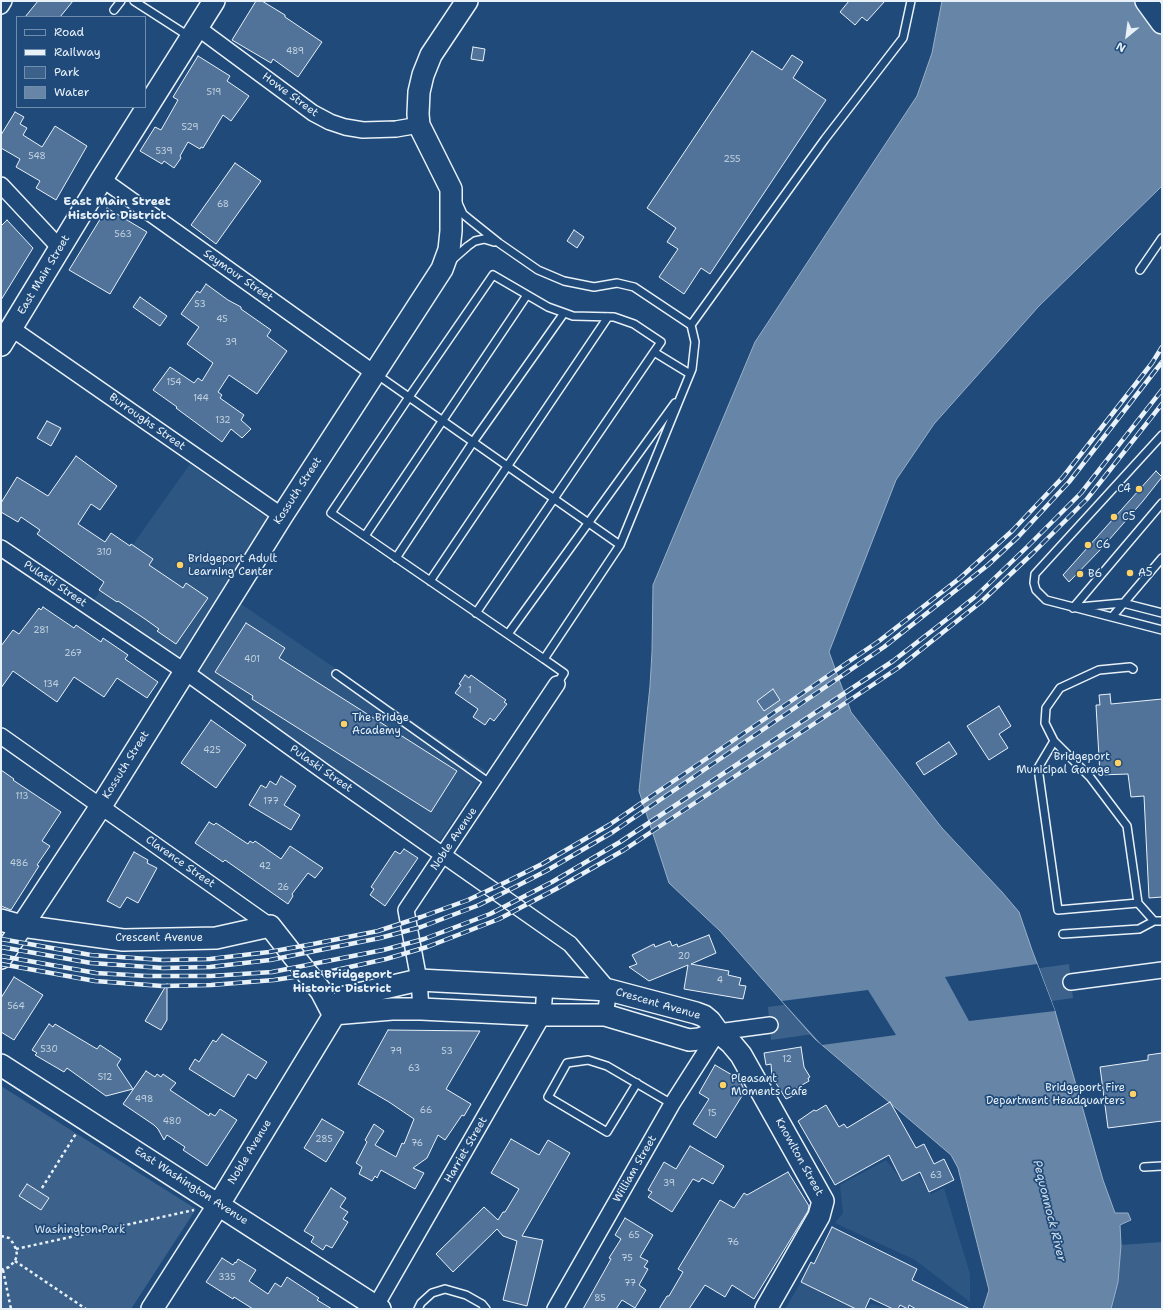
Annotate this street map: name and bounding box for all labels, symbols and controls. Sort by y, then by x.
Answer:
legend [16,16,146,108]
north arrow [1107,16,1147,56]
text: Road [54,24,84,40]
text: N [1113,38,1128,56]
text: Railway [54,44,101,60]
house number: 489 [286,47,304,57]
text: Park [54,64,80,80]
street label: Howe Street [259,70,321,120]
text: Water [54,84,89,100]
house number: 519 [207,88,221,98]
house number: 529 [181,123,199,133]
house number: 539 [155,147,173,157]
house number: 548 [28,152,46,162]
house number: 255 [724,155,740,165]
district label: East Main Street Historic District [63,195,171,223]
house number: 68 [217,200,229,210]
house number: 563 [114,230,132,240]
street label: East Main Street [15,233,73,317]
street label: Seymour Street [201,247,275,305]
house number: 53 [194,300,206,310]
house number: 45 [216,315,228,325]
house number: 39 [225,338,237,348]
house number: 154 [166,378,182,388]
street label: Burroughs Street [106,391,188,453]
house number: 144 [193,394,209,404]
house number: 132 [215,416,231,426]
street label: Kossuth Street [271,455,325,527]
place label: C4 [1117,482,1131,496]
marker: C4 [1134,484,1144,494]
place label: C5 [1122,510,1135,524]
marker: C5 [1109,512,1119,522]
place label: C6 [1096,538,1110,552]
marker: C6 [1083,540,1093,550]
house number: 310 [96,548,112,558]
place label: Bridgeport Adult Learning Center [188,552,277,578]
street label: Pulaski Street [21,558,89,610]
marker: Bridgeport Adult Learning Center [175,560,185,570]
place label: A5 [1138,566,1152,580]
place label: B6 [1088,567,1102,581]
marker: A5 [1125,568,1135,578]
marker: B6 [1075,569,1085,579]
house number: 281 [33,626,49,636]
house number: 267 [64,649,82,659]
house number: 401 [244,655,260,665]
house number: 134 [43,680,59,690]
house number: 1 [468,686,472,696]
place label: The Bridge Academy [352,711,409,737]
marker: The Bridge Academy [339,719,349,729]
street label: Kossuth Street [100,729,152,801]
street label: Pulaski Street [287,743,355,795]
house number: 425 [203,746,221,756]
place label: Bridgeport Municipal Garage [1016,750,1110,776]
marker: Bridgeport Municipal Garage [1113,758,1123,768]
house number: 113 [15,792,29,802]
house number: 177 [263,797,279,807]
street label: Noble Avenue [428,805,480,873]
street label: Clarence Street [143,833,217,891]
house number: 486 [10,859,28,869]
house number: 42 [259,862,271,872]
house number: 26 [277,883,289,893]
street label: Crescent Avenue [115,931,203,945]
house number: 20 [678,952,690,962]
district label: East Bridgeport Historic District [292,968,392,996]
house number: 4 [717,976,723,986]
street label: Crescent Avenue [614,986,702,1022]
house number: 564 [7,1002,25,1012]
house number: 530 [40,1045,58,1055]
house number: 79 [390,1047,402,1057]
house number: 53 [441,1047,453,1057]
house number: 12 [782,1055,792,1065]
house number: 63 [408,1064,420,1074]
place label: Pleasant Moments Cafe [731,1072,807,1098]
house number: 512 [98,1073,112,1083]
marker: Pleasant Moments Cafe [718,1080,728,1090]
place label: Bridgeport Fire Department Headquarters [986,1081,1125,1107]
marker: Bridgeport Fire Department Headquarters [1128,1089,1138,1099]
house number: 498 [135,1095,153,1105]
house number: 66 [420,1106,432,1116]
house number: 15 [707,1109,717,1119]
street label: Harriet Street [442,1115,490,1185]
street label: Knowlton Street [772,1116,826,1198]
house number: 480 [163,1117,181,1127]
street label: Noble Avenue [225,1117,275,1187]
street label: William Street [610,1133,660,1205]
house number: 285 [315,1135,333,1145]
house number: 76 [411,1139,423,1149]
street label: East Washington Avenue [132,1144,250,1228]
water label: Pequonnock River [1029,1159,1069,1263]
house number: 63 [930,1171,942,1181]
house number: 39 [663,1179,675,1189]
park label: Washington Park [35,1223,125,1237]
house number: 65 [628,1231,640,1241]
house number: 76 [727,1238,739,1248]
house number: 75 [621,1254,633,1264]
house number: 335 [218,1273,236,1283]
house number: 77 [624,1279,636,1289]
house number: 85 [594,1294,606,1304]

